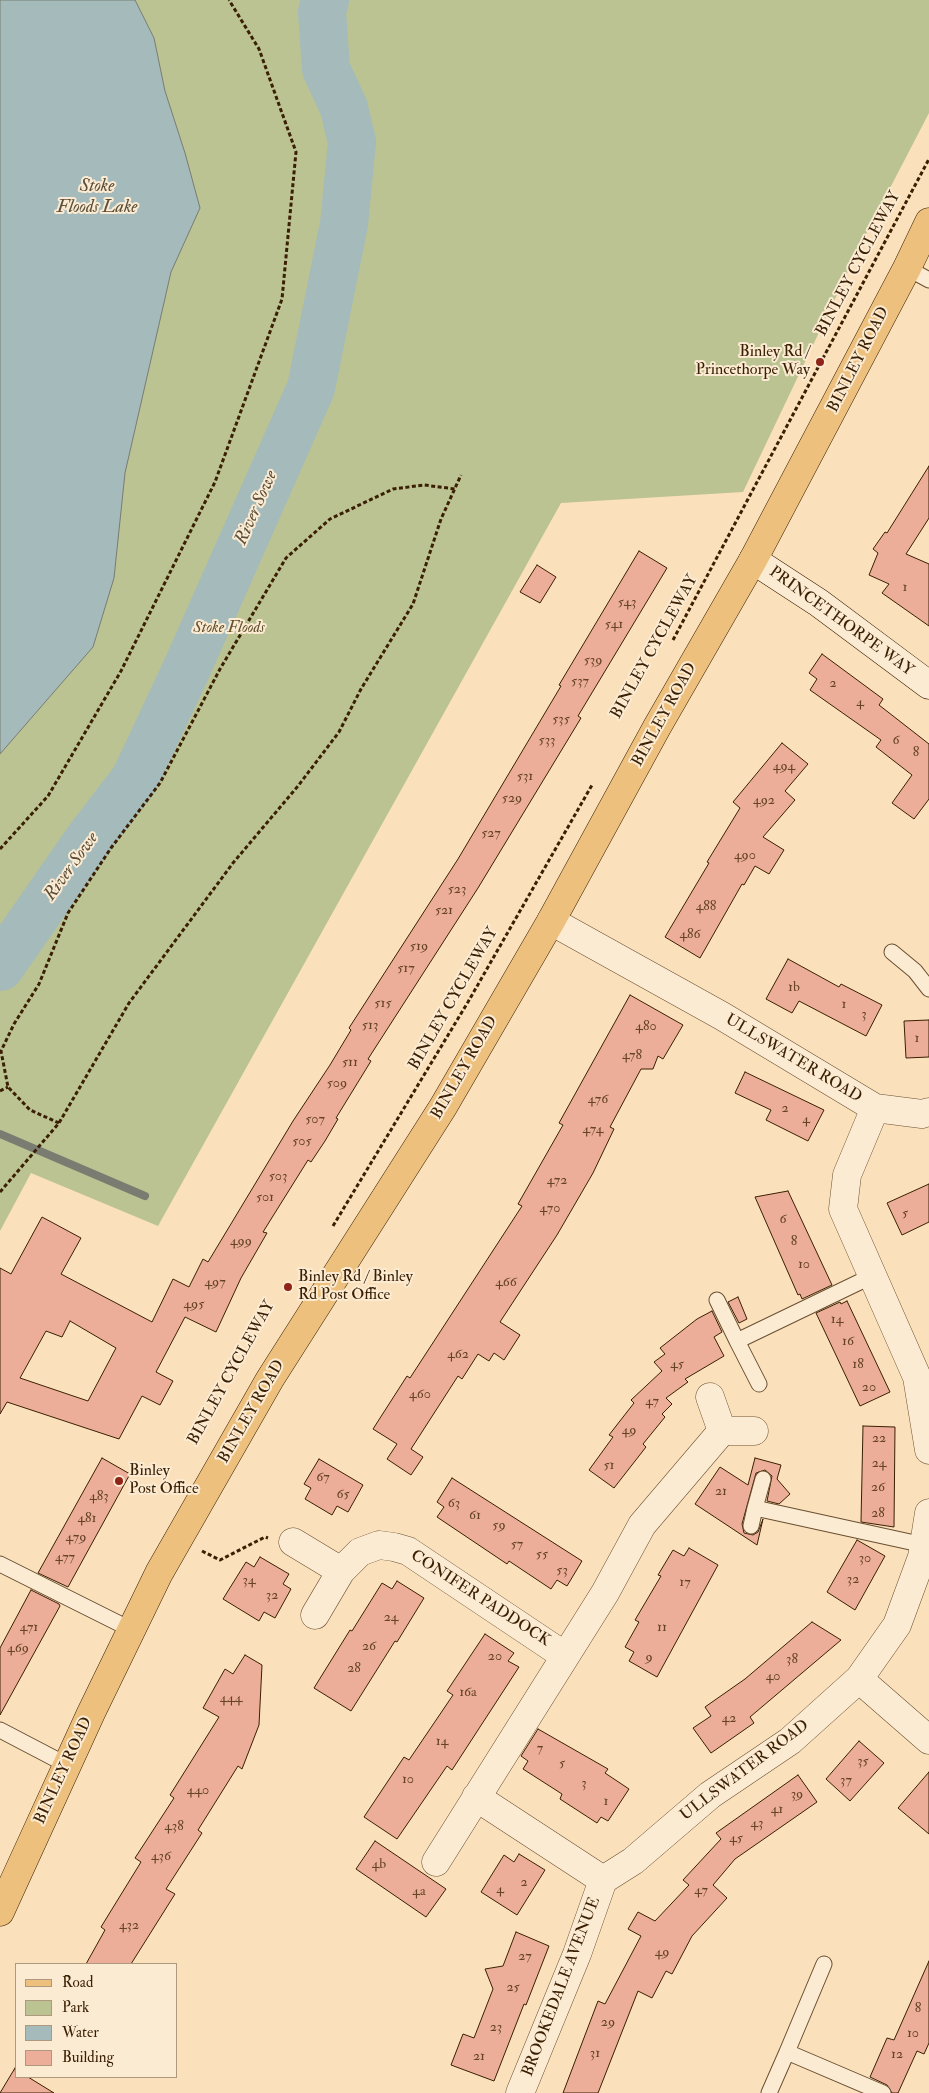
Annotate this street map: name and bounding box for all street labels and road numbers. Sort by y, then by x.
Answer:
street label: BINLEY CYCLEWAY [813,188,905,340]
street label: BINLEY ROAD [824,304,894,416]
street label: PRINCETHORPE WAY [765,563,917,681]
street label: BINLEY CYCLEWAY [607,572,703,722]
street label: BINLEY ROAD [629,660,701,770]
street label: BINLEY CYCLEWAY [405,924,503,1074]
street label: ULLSWATER ROAD [721,1011,865,1107]
street label: BINLEY ROAD [428,1013,502,1123]
street label: BINLEY CYCLEWAY [184,1298,280,1448]
street label: BINLEY ROAD [215,1357,289,1467]
street label: CONIFER PADDOCK [407,1547,553,1651]
street label: BINLEY ROAD [31,1714,97,1828]
street label: ULLSWATER ROAD [677,1716,813,1826]
street label: BROOKEDALE AVENUE [519,1894,605,2080]

